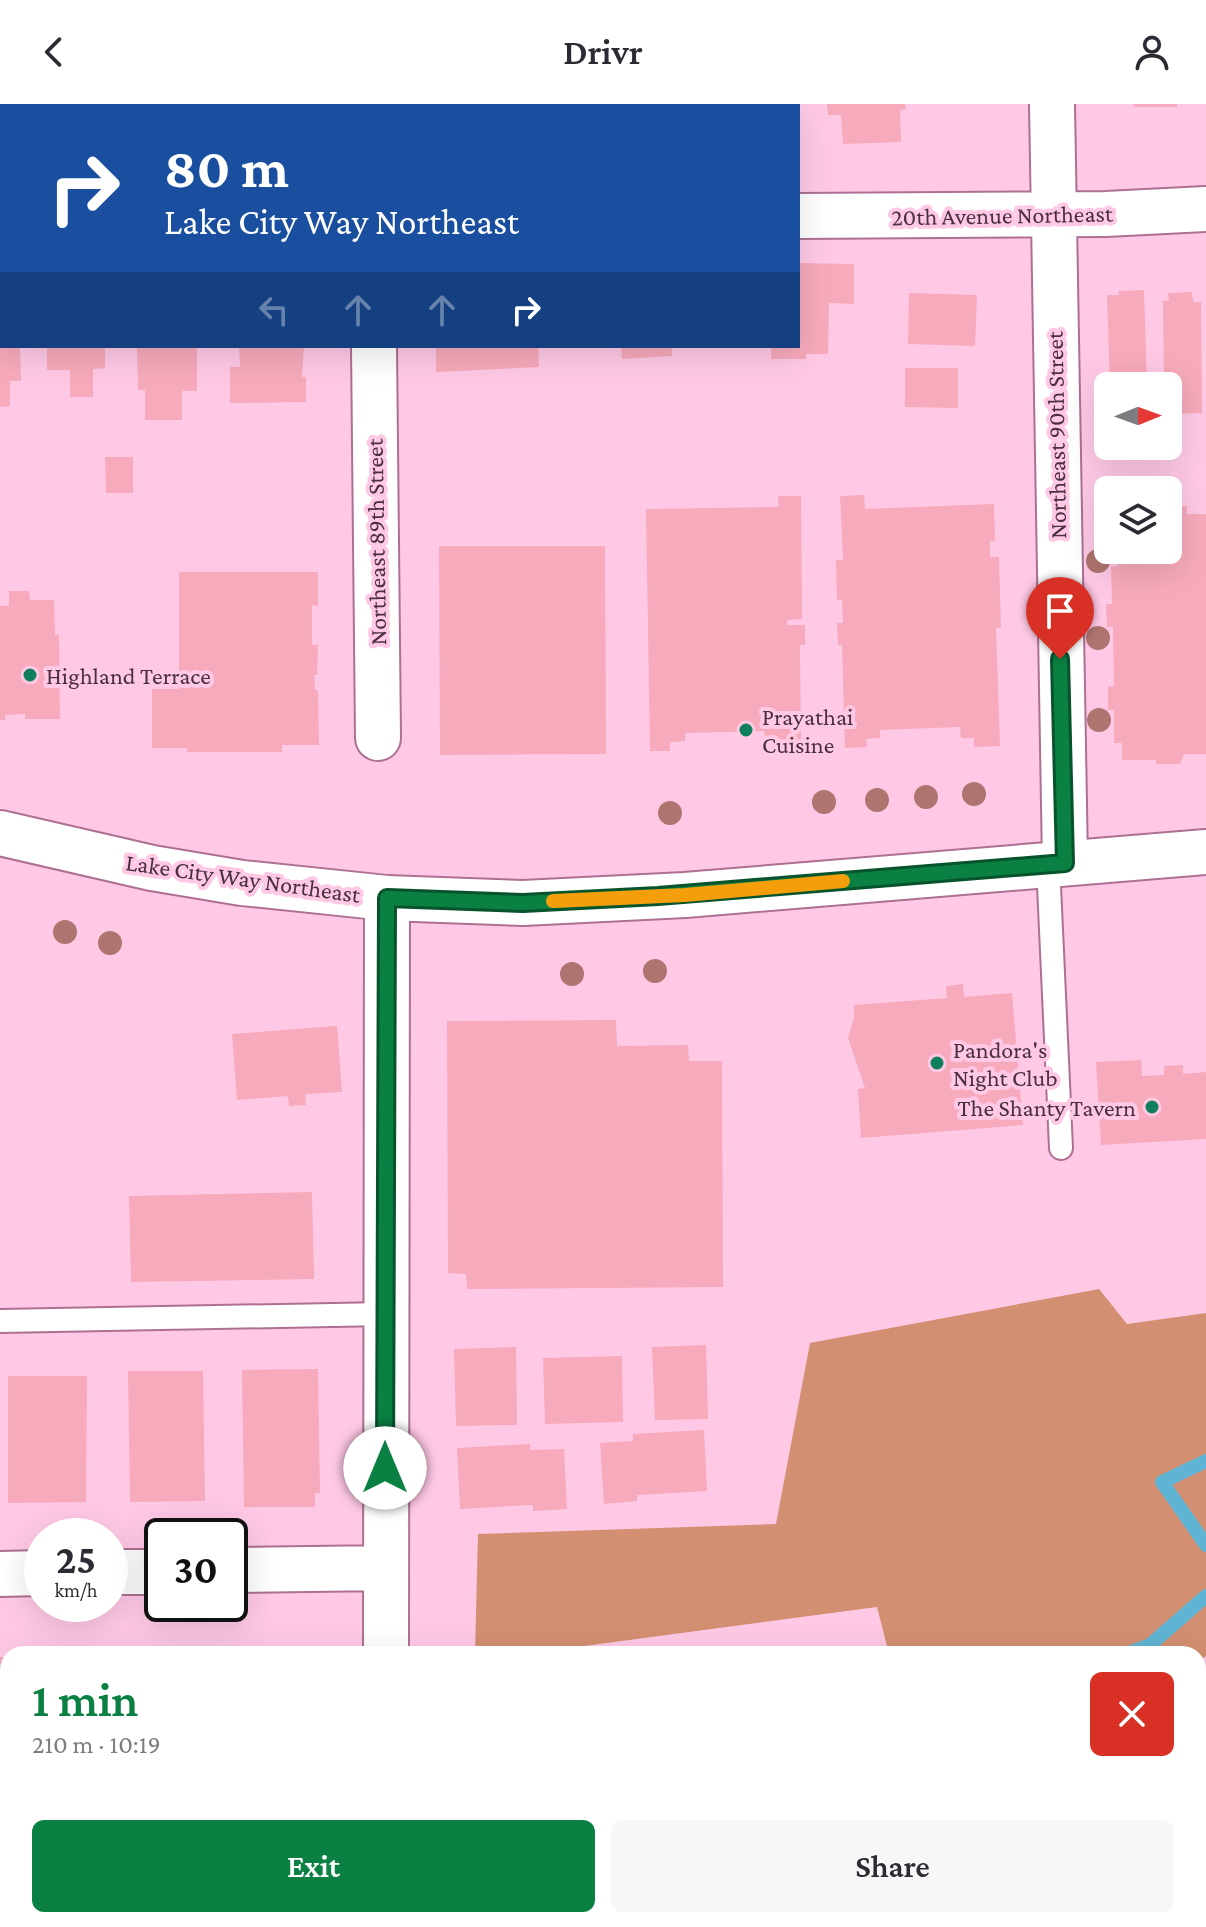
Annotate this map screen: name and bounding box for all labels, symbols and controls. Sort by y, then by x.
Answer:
icon: back [32,30,76,74]
icon: person [1130,30,1174,74]
text: Drivr [563,32,643,72]
icon: right [32,136,136,240]
text: 80 m [164,137,289,199]
street label: 20th Avenue Northeast [891,200,1114,230]
text: Lake City Way Northeast [164,202,519,242]
icon: left [252,288,296,332]
icon: ahead [336,288,380,332]
icon: ahead [420,288,464,332]
icon: right [504,288,548,332]
street label: Northeast 90th Street [1041,330,1071,539]
north arrow [1094,372,1182,460]
map controls [1094,372,1182,564]
street label: Northeast 89th Street [361,437,391,646]
button: layers [1094,476,1182,564]
pin [1026,577,1094,659]
icon: arrive [1038,589,1082,633]
place label: Highland Terrace [46,662,211,689]
marker: Highland Terrace [21,666,39,684]
place label: Prayathai Cuisine [762,703,853,758]
marker: Prayathai Cuisine [737,721,755,739]
street label: Lake City Way Northeast [124,848,363,908]
place label: Pandora's Night Club [953,1036,1058,1091]
marker: Pandora's Night Club [928,1054,946,1072]
place label: The Shanty Tavern [958,1094,1136,1121]
marker: The Shanty Tavern [1143,1098,1161,1116]
position arrow [343,1426,427,1510]
speed limit sign: 30 [144,1518,248,1622]
text: 25 [56,1537,96,1582]
text: km/h [54,1579,98,1601]
button: close [1090,1672,1174,1756]
text: 1 min [32,1673,139,1726]
text: 210 m · 10:19 [32,1730,161,1759]
button: Exit [32,1820,595,1912]
button: Share [611,1820,1174,1912]

